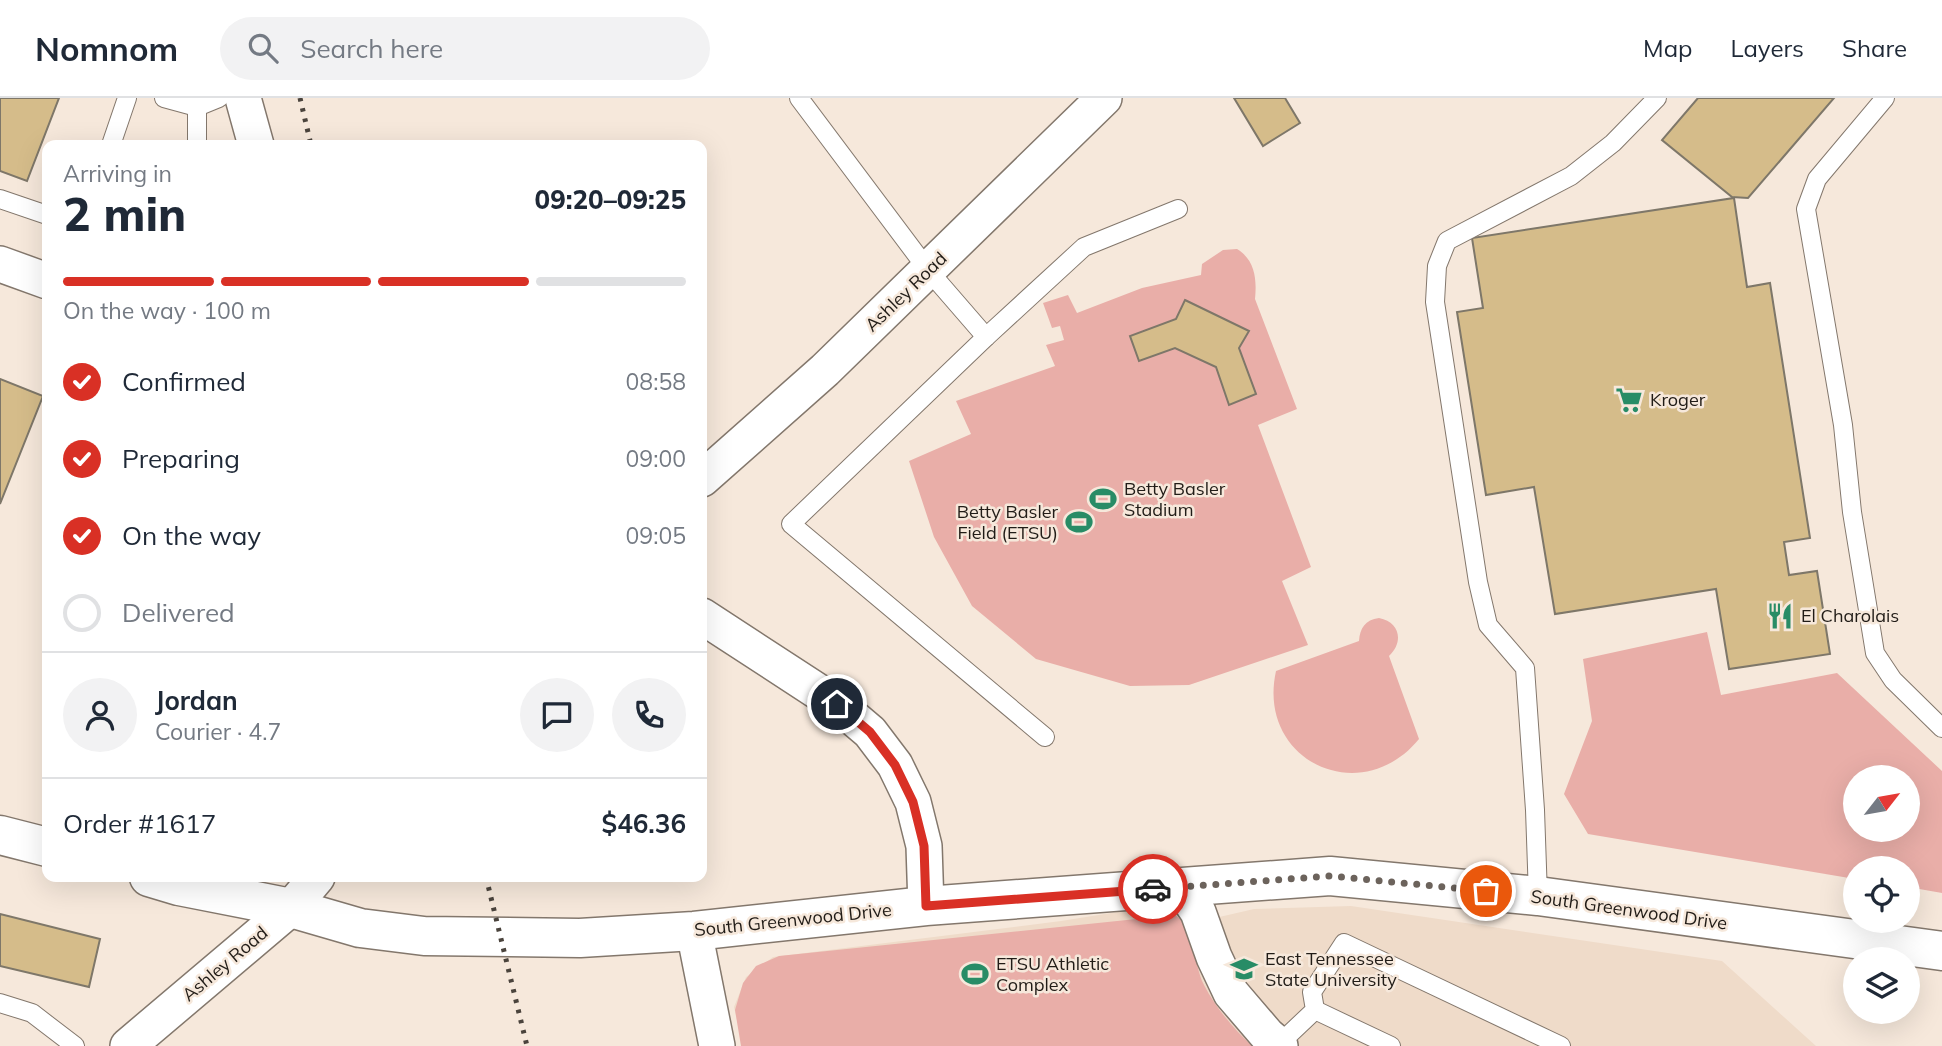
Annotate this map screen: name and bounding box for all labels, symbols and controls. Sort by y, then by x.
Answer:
search box [220,17,710,80]
text: Nomnom [35,28,178,69]
icon: search [244,29,282,67]
text: Search here [300,32,443,65]
text: Map [1643,33,1692,63]
text: Layers [1730,33,1804,63]
text: Share [1842,33,1907,63]
text: Arriving in [63,159,172,188]
text: 09:20–09:25 [535,183,686,216]
text: 2 min [63,185,186,243]
street label: Ashley Road [860,247,951,336]
text: On the way · 100 m [63,296,271,325]
icon: check [63,363,101,401]
text: Confirmed [122,365,246,398]
text: 08:58 [626,367,686,396]
supermarket icon: Kroger [1614,385,1644,415]
place label: Kroger [1650,388,1706,411]
icon: check [63,440,101,478]
text: Preparing [122,442,240,475]
text: 09:00 [626,444,686,473]
place label: Betty Basler Stadium [1124,477,1226,521]
sports icon: Betty Basler Stadium [1088,484,1118,514]
place label: Betty Basler Field (ETSU) [957,500,1058,544]
sports icon: Betty Basler Field (ETSU) [1064,507,1094,537]
icon: check [63,517,101,555]
text: On the way [122,519,261,552]
text: 09:05 [626,521,686,550]
text: Delivered [122,596,235,629]
restaurant icon: El Charolais [1765,601,1795,631]
place label: El Charolais [1801,604,1899,627]
pin [807,674,867,734]
button: person [63,678,137,752]
button: chat [520,678,594,752]
button: phone [612,678,686,752]
text: Jordan [155,684,238,717]
icon: home [818,685,856,723]
text: Courier · 4.7 [155,717,281,746]
north arrow [1843,765,1920,842]
map controls [1843,765,1920,1024]
text: Order #1617 [63,807,216,840]
text: $46.36 [602,807,686,840]
courier [1118,854,1188,924]
button: locate [1843,856,1920,933]
pin [1456,861,1516,921]
icon: car [1134,870,1172,908]
icon: bag [1467,872,1505,910]
street label: South Greenwood Drive [1529,884,1729,935]
street label: South Greenwood Drive [693,898,893,941]
street label: Ashley Road [177,921,272,1006]
place label: East Tennessee State University [1265,947,1397,991]
button: layers [1843,947,1920,1024]
place label: ETSU Athletic Complex [996,952,1109,996]
school or university icon: East Tennessee State University [1229,954,1259,984]
sports icon: ETSU Athletic Complex [960,959,990,989]

